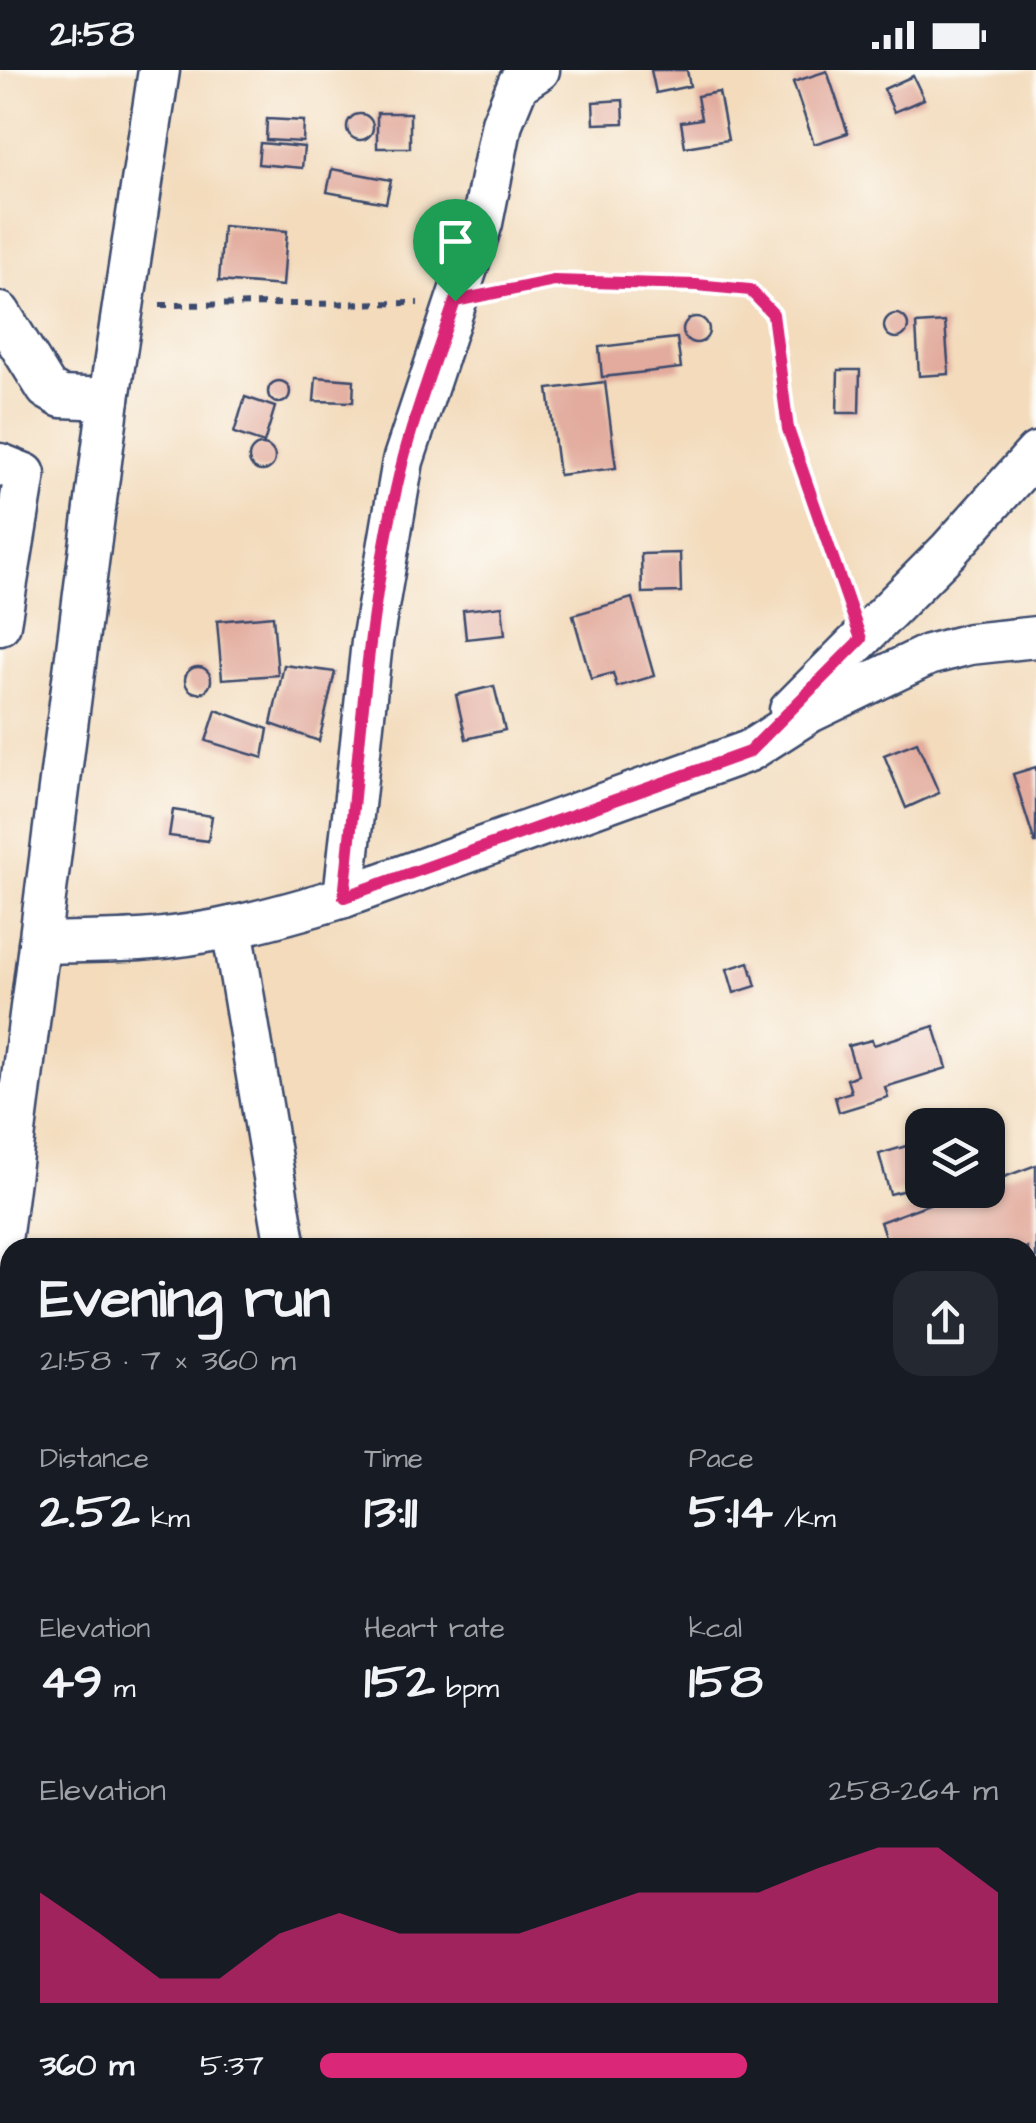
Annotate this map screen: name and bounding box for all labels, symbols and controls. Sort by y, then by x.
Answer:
text: 21:58 [50,9,135,61]
pin [413,199,498,302]
icon: arrive [428,214,483,269]
map controls [905,1108,1005,1208]
button: layers [905,1108,1005,1208]
text: Evening run [40,1262,330,1338]
button: share [893,1271,998,1376]
text: 21:58 · 7 × 360 m [40,1338,296,1383]
text: Distance [40,1439,149,1478]
text: Time [364,1439,423,1478]
text: Pace [689,1439,754,1478]
text: 2.52 [40,1478,140,1547]
text: 13:11 [364,1478,417,1547]
text: 5:14 [689,1478,773,1547]
text: km [140,1499,190,1538]
text: /km [773,1499,836,1538]
text: Elevation [40,1609,150,1648]
text: Heart rate [364,1609,505,1648]
text: kcal [689,1609,742,1648]
text: 49 [40,1648,103,1717]
text: 152 [364,1648,435,1717]
text: 158 [689,1648,763,1717]
text: m [103,1669,136,1708]
text: bpm [435,1669,499,1708]
text: Elevation [40,1768,166,1813]
text: 258–264 m [828,1768,998,1813]
text: 360 m [40,2043,134,2088]
text: 5:37 [200,2043,264,2088]

